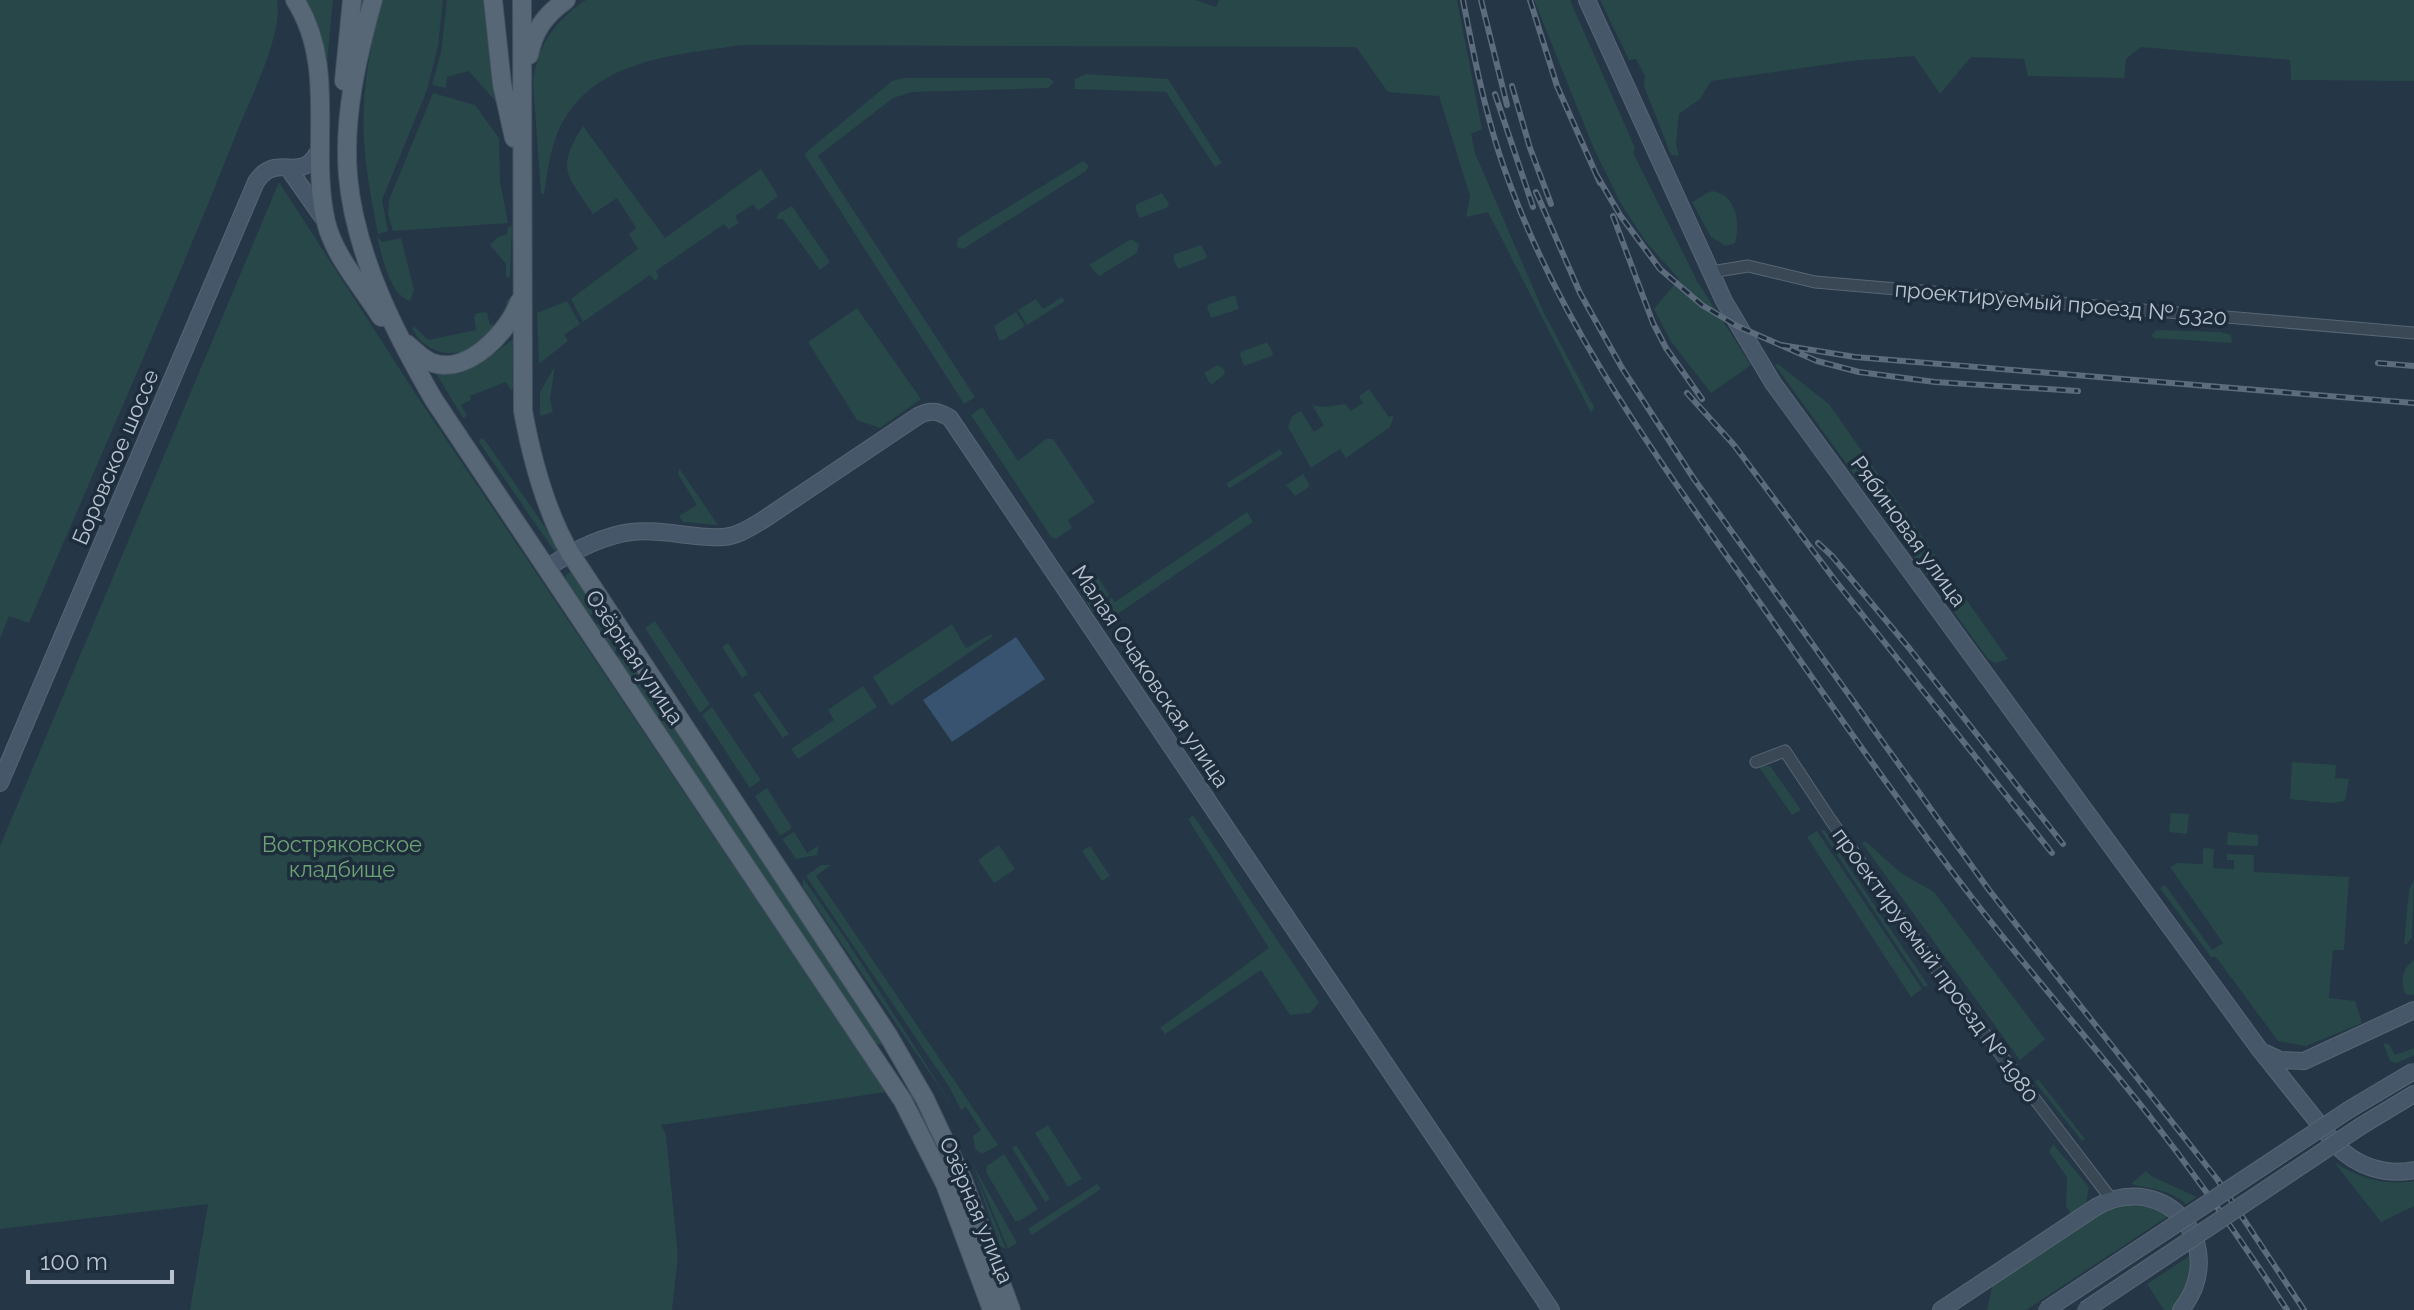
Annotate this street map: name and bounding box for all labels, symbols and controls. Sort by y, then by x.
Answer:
street label: проектируемый проезд № 5320 [1894,276,2228,330]
street label: Боровское шоссе [66,365,164,549]
street label: Рябиновая улица [1846,451,1972,611]
street label: Малая Очаковская улица [1067,560,1235,792]
street label: Озёрная улица [580,585,690,729]
street label: проектируемый проезд № 1980 [1827,822,2045,1108]
park label: Востряковское кладбище [262,831,422,882]
street label: Озёрная улица [934,1133,1020,1287]
scale bar [28,1234,172,1284]
text: 100 m [40,1247,108,1276]

